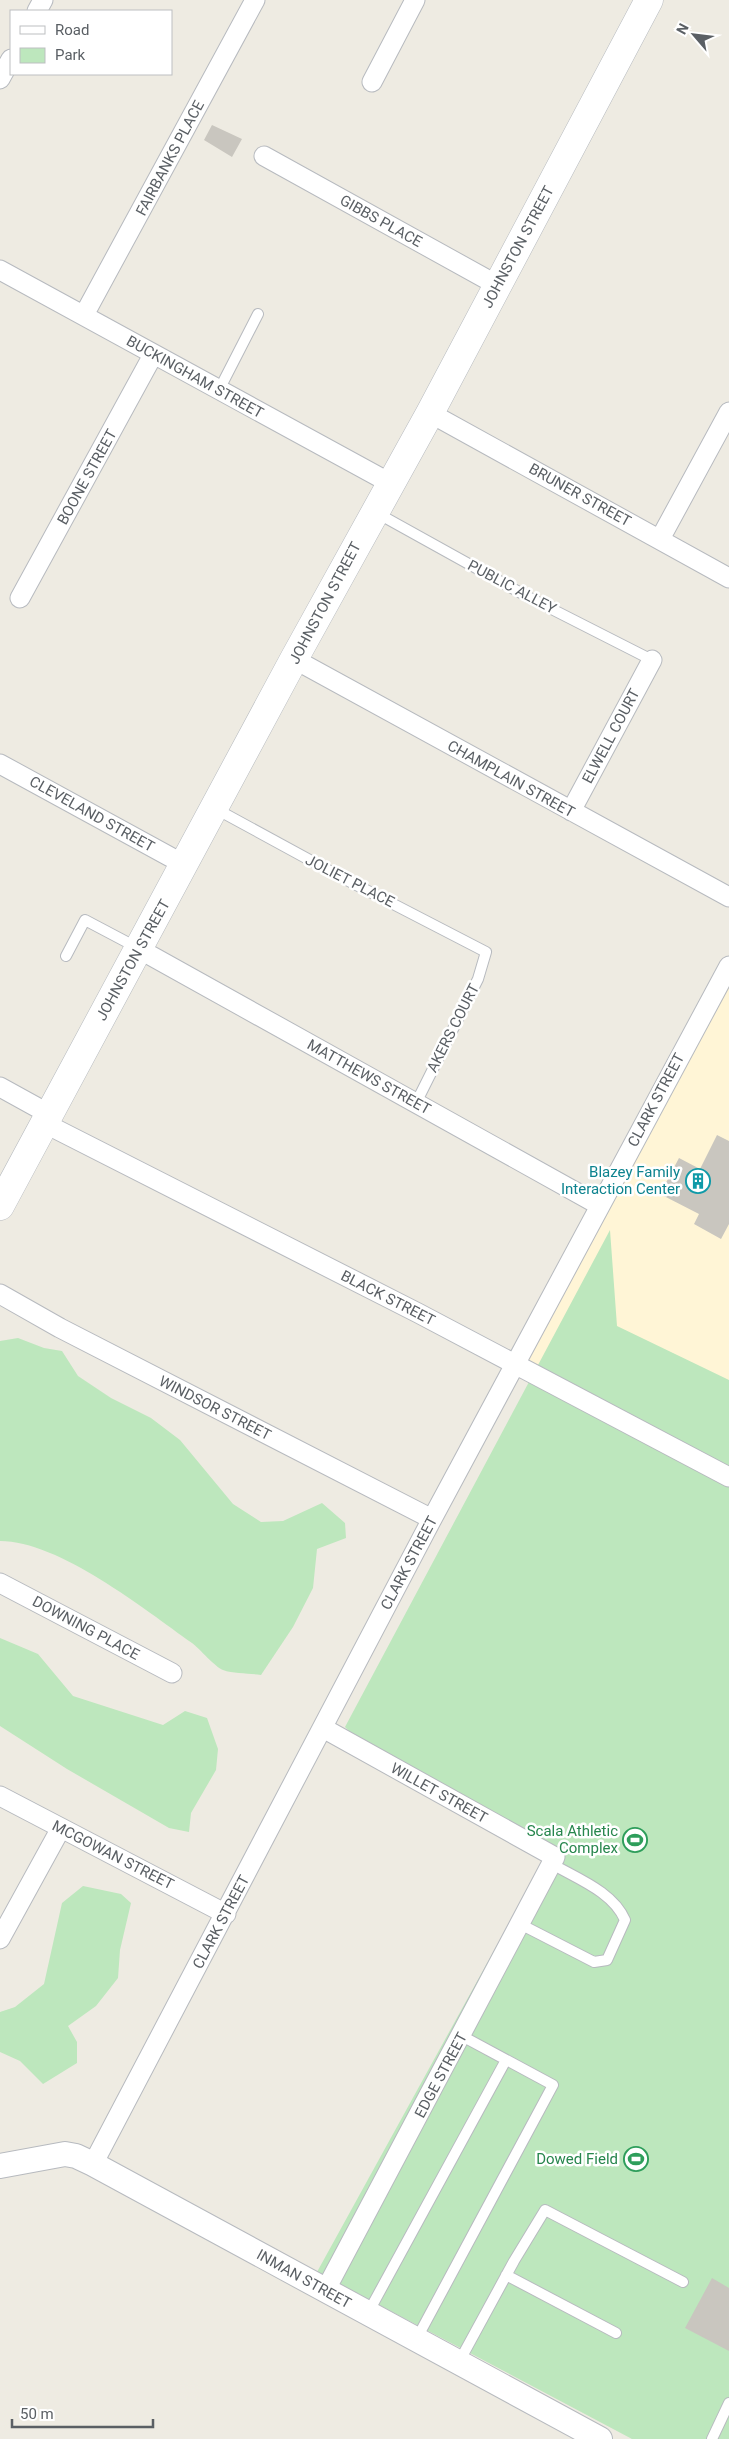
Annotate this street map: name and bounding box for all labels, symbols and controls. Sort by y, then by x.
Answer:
legend [10,10,172,75]
north arrow [669,10,719,60]
text: Road [55,21,89,39]
text: N [673,21,692,37]
text: Park [55,46,86,64]
street label: FAIRBANKS PLACE [132,97,208,219]
street label: JOHNSTON STREET [478,183,558,311]
street label: GIBBS PLACE [337,191,426,251]
street label: BUCKINGHAM STREET [123,332,267,422]
street label: BOONE STREET [53,426,121,528]
street label: BRUNER STREET [526,460,634,530]
street label: JOHNSTON STREET [285,539,365,667]
street label: PUBLIC ALLEY [465,556,559,618]
street label: ELWELL COURT [578,686,644,786]
street label: CHAMPLAIN STREET [444,737,578,821]
street label: CLEVELAND STREET [26,772,158,856]
street label: JOLIET PLACE [302,851,398,911]
street label: JOHNSTON STREET [92,896,174,1024]
street label: AKERS COURT [423,981,483,1075]
street label: MATTHEWS STREET [304,1036,434,1118]
street label: CLARK STREET [624,1050,688,1150]
place label: Blazey Family Interaction Center [561,1163,680,1198]
building icon: Blazey Family Interaction Center [685,1168,711,1194]
street label: BLACK STREET [338,1267,438,1330]
street label: WINDSOR STREET [156,1372,274,1444]
street label: CLARK STREET [377,1513,441,1613]
street label: DOWNING PLACE [29,1592,143,1664]
street label: WILLET STREET [387,1759,491,1827]
street label: MCGOWAN STREET [49,1817,177,1893]
place label: Scala Athletic Complex [527,1822,619,1857]
sports icon: Scala Athletic Complex [622,1827,648,1853]
street label: CLARK STREET [189,1872,253,1972]
street label: EDGE STREET [411,2029,471,2121]
sports icon: Dowed Field [623,2146,649,2172]
place label: Dowed Field [536,2150,618,2168]
street label: INMAN STREET [254,2246,355,2312]
scale bar [12,2396,154,2428]
text: 50 m [20,2405,54,2423]

